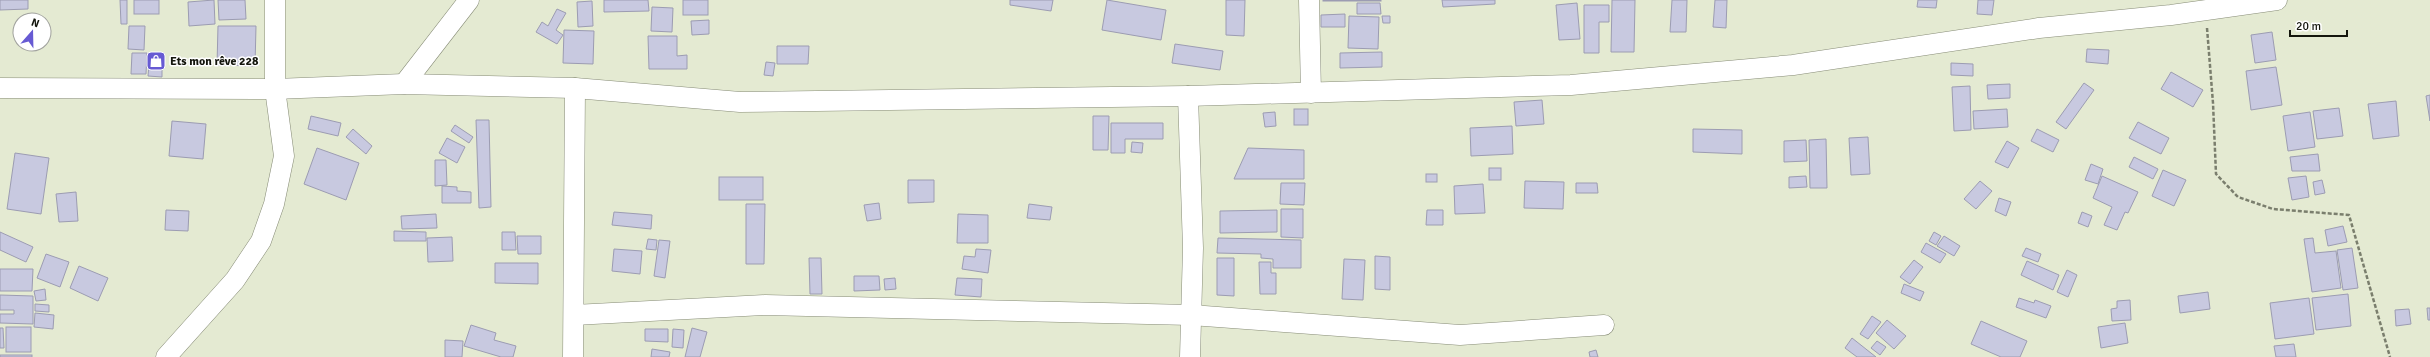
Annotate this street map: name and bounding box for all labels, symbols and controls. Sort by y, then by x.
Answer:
north arrow [12,12,52,52]
scale bar [2290,12,2347,38]
text: N [29,16,41,30]
text: 20 m [2296,19,2321,34]
shop icon: Ets mon rêve 228 [145,50,167,72]
place label: Ets mon rêve 228 [170,54,259,69]

